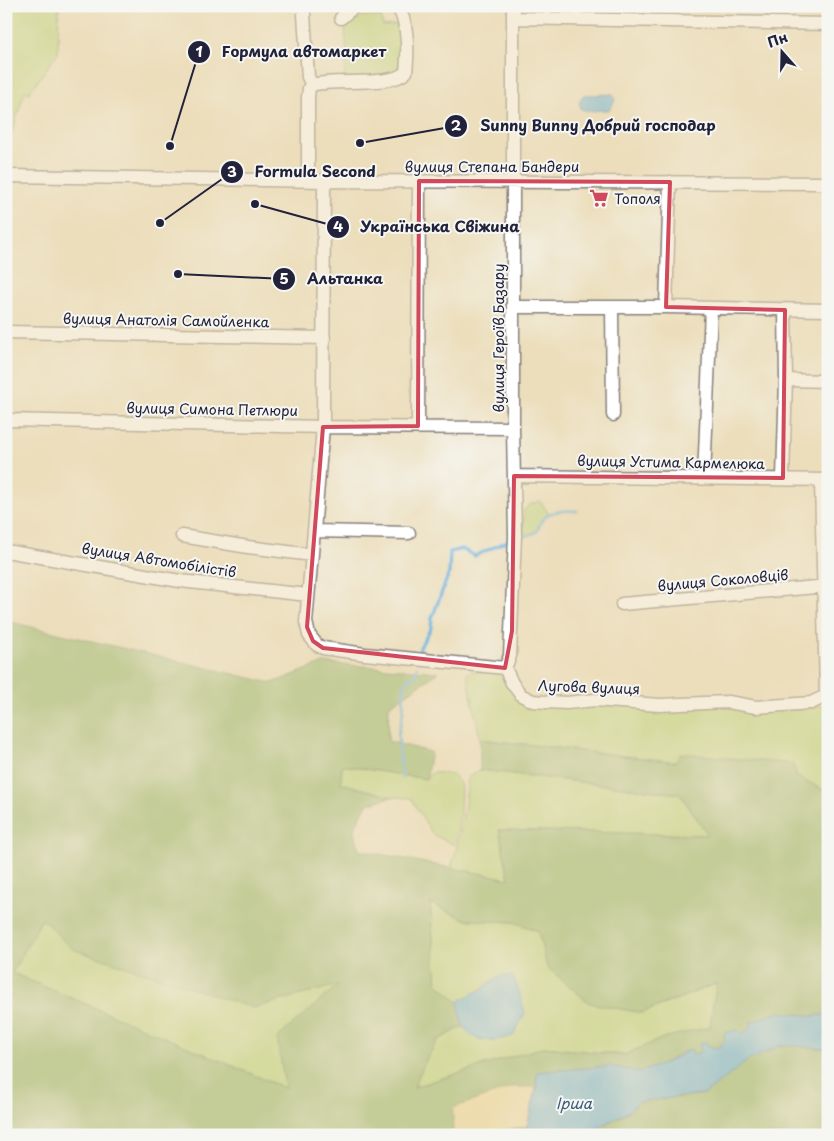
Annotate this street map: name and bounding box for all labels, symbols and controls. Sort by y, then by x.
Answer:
text: Пн [764,26,791,53]
north arrow [756,28,806,78]
callout: Fормула автомаркет [186,37,396,67]
text: 1 [195,39,203,62]
text: Fормула автомаркет [222,39,387,62]
callout: Sunny Bunny Добрий господар [444,111,726,141]
text: 2 [451,113,462,136]
text: Sunny Bunny Добрий господар [480,113,716,136]
street label: вулиця Степана Бандери [405,156,579,177]
callout: Formula Second [219,157,385,187]
text: 3 [227,159,237,182]
text: Formula Second [254,159,376,182]
supermarket icon: Тополя [588,187,610,209]
place label: Тополя [614,188,661,209]
callout: Українська Свіжина [325,212,530,242]
text: 4 [333,214,343,237]
text: Українська Свіжина [359,214,520,237]
callout: Альтанка [272,264,393,294]
street label: вулиця Героїв Базару [488,264,509,412]
text: 5 [279,266,289,289]
text: Альтанка [306,266,383,289]
street label: вулиця Анатолія Самойленка [63,308,270,332]
street label: вулиця Симона Петлюри [126,397,298,421]
street label: вулиця Устима Кармелюка [577,450,765,474]
street label: вулиця Автомобілістів [80,537,238,583]
street label: вулиця Соколовців [657,564,789,596]
street label: Лугова вулиця [538,675,640,699]
water label: Ірша [556,1091,593,1114]

